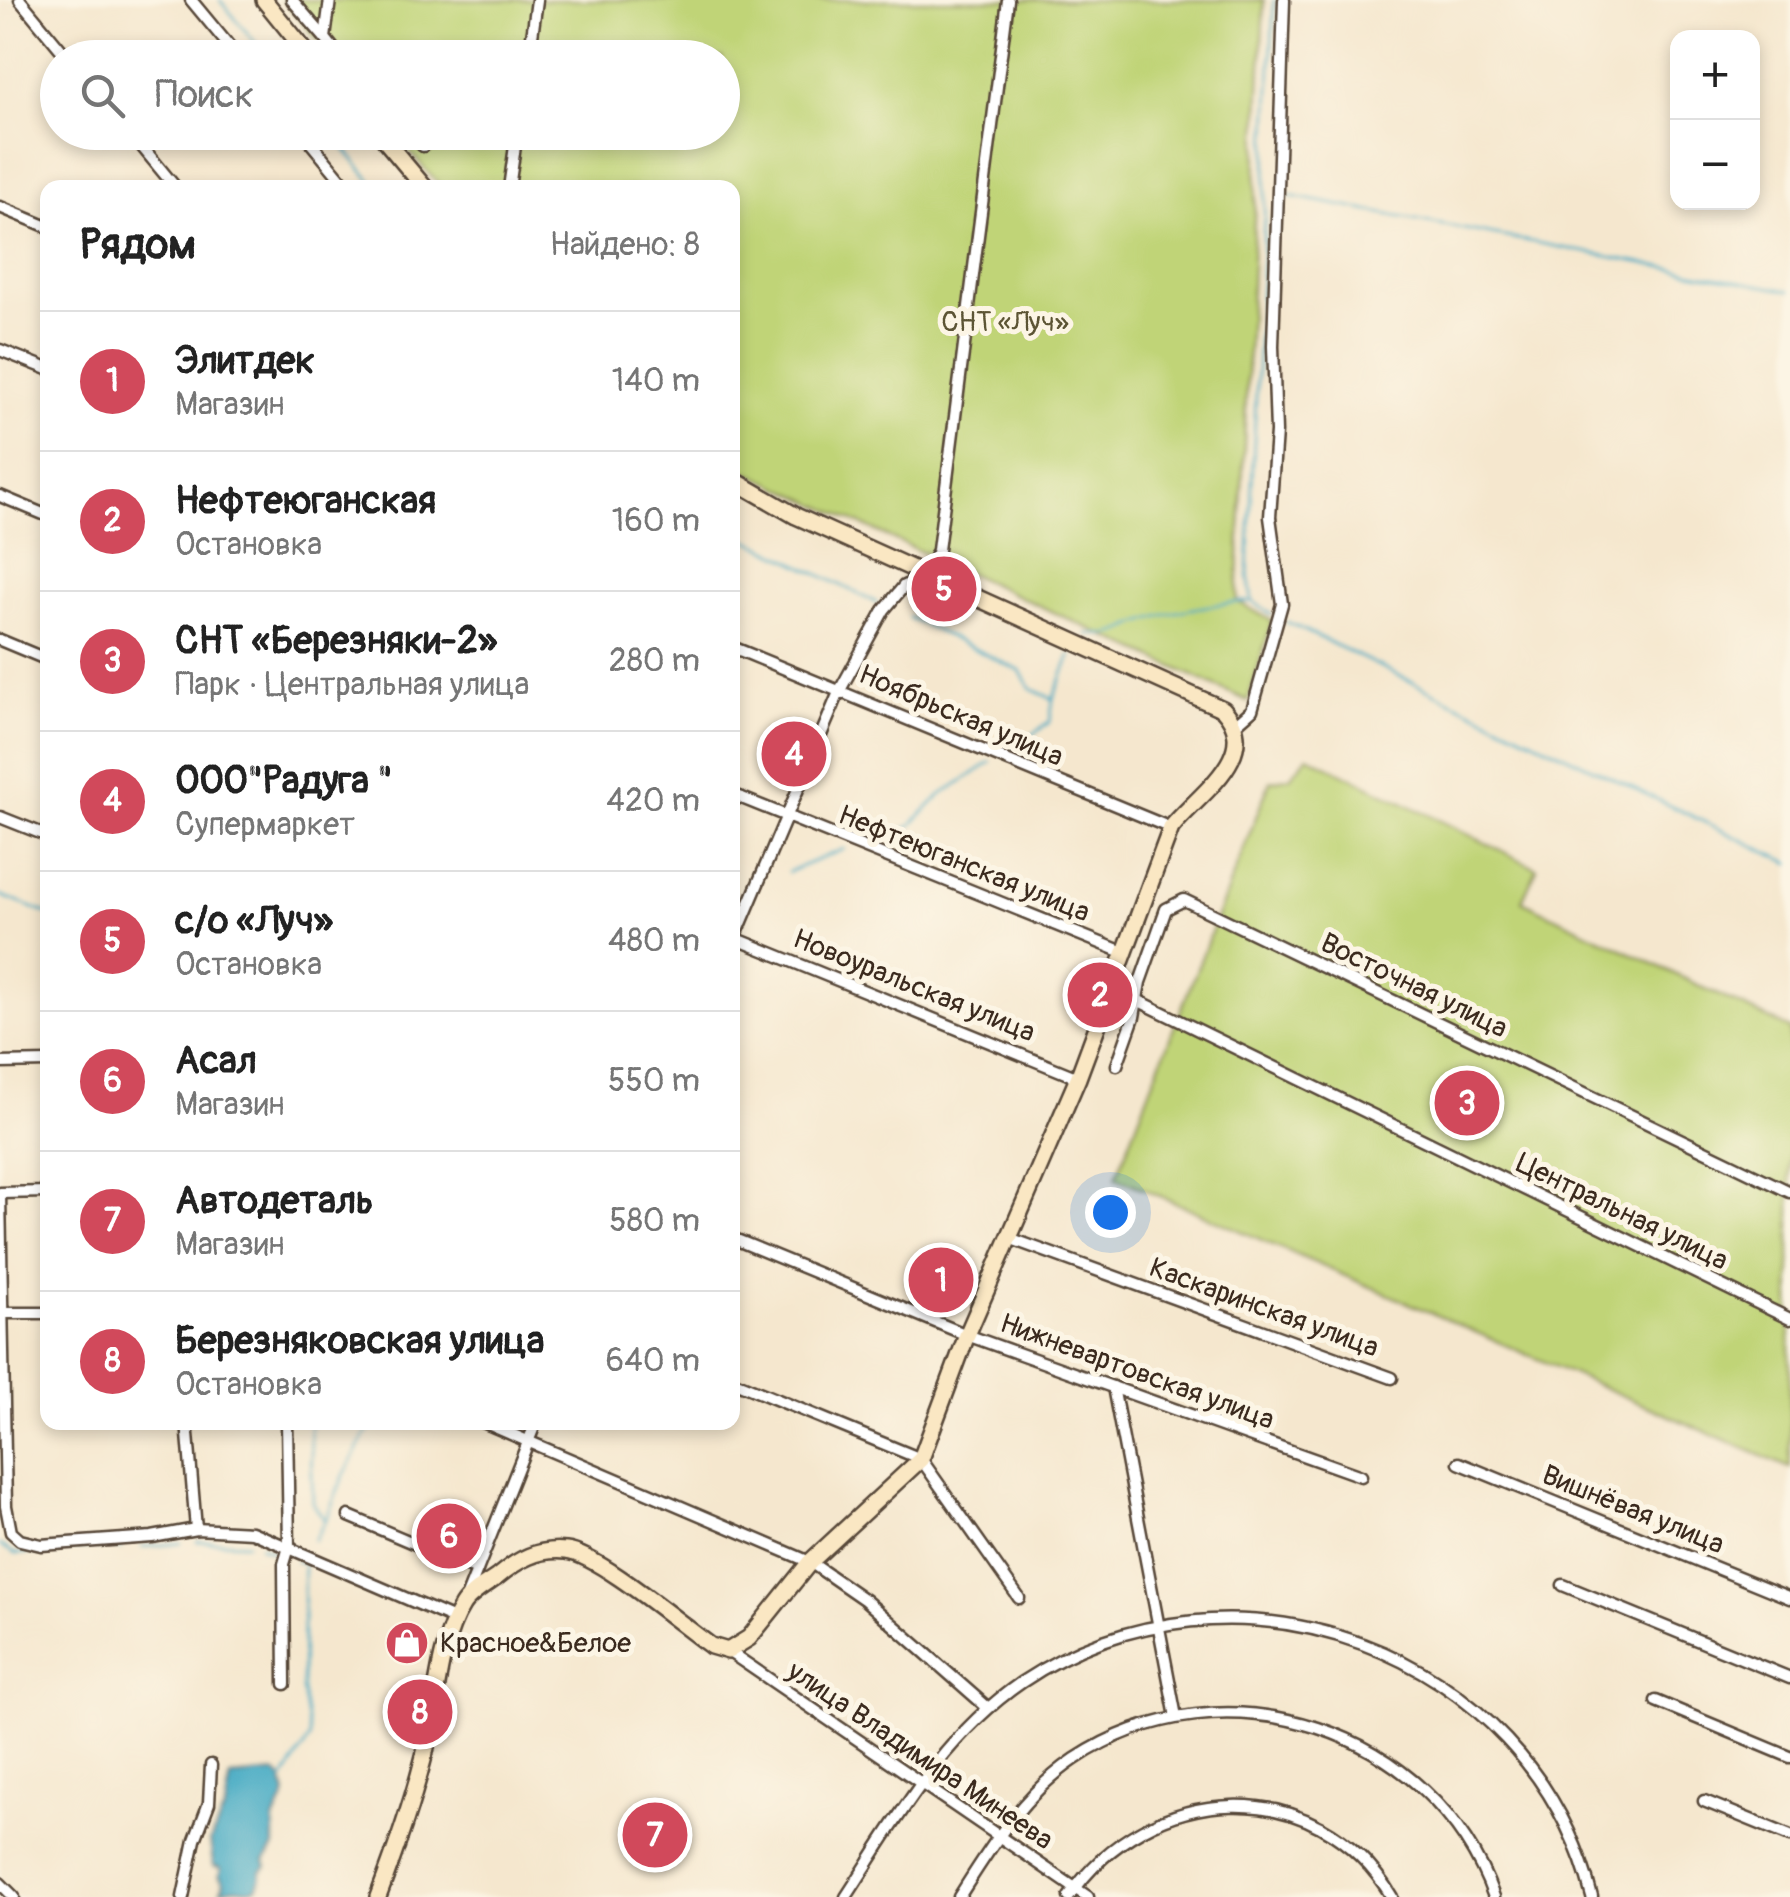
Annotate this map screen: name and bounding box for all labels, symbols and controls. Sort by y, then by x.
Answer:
map controls [1670,30,1760,210]
button: + [1670,30,1760,120]
search box [40,40,740,150]
icon: search [75,68,130,123]
text: Поиск [155,71,254,119]
button: − [1670,120,1760,210]
text: Рядом [80,219,196,271]
text: Найдено: 8 [550,225,700,265]
park label: СНТ «Луч» [941,305,1069,340]
text: Элитдек [175,337,315,385]
text: 1 [106,361,119,401]
text: 140 m [612,361,700,401]
text: Магазин [175,385,284,425]
text: Нефтеюганская [175,477,436,525]
text: 2 [104,501,121,541]
text: 160 m [612,501,700,541]
text: Остановка [175,525,322,565]
pin: 5 [912,552,976,626]
text: СНТ «Березняки-2» [175,617,497,665]
text: 3 [104,641,121,681]
text: 280 m [609,641,700,681]
street label: Ноябрьская улица [853,657,1069,775]
text: Парк · Центральная улица [175,665,529,705]
pin: 4 [762,716,826,792]
text: ООО"Радуга " [175,757,393,805]
text: 4 [103,781,122,821]
text: 420 m [606,781,700,821]
street label: Нефтеюганская улица [833,798,1095,930]
text: Супермаркет [175,805,355,845]
text: с/о «Луч» [175,897,333,945]
text: 5 [104,921,121,961]
text: 480 m [608,921,700,961]
street label: Новоуральская улица [788,921,1040,1051]
street label: Восточная улица [1315,926,1513,1046]
text: Остановка [175,945,322,985]
pin: 2 [1068,958,1132,1032]
text: Асал [175,1037,257,1085]
text: 6 [103,1061,122,1101]
text: 550 m [608,1061,700,1101]
pin: 3 [1434,1066,1500,1140]
text: Магазин [175,1085,284,1125]
street label: Центральная улица [1510,1146,1734,1278]
text: Автодеталь [175,1177,374,1225]
your location [1085,1187,1136,1238]
text: 7 [104,1201,121,1241]
text: 580 m [609,1201,700,1241]
text: Магазин [175,1225,284,1265]
pin: 1 [908,1242,974,1318]
street label: Каскаринская улица [1145,1250,1383,1366]
street label: Нижневартовская улица [995,1306,1279,1438]
text: Березняковская улица [175,1317,544,1365]
text: 8 [104,1341,121,1381]
text: 640 m [606,1341,700,1381]
text: Остановка [175,1365,322,1405]
street label: Вишнёвая улица [1537,1458,1729,1562]
pin: 6 [416,1498,482,1574]
shop icon: Красное&Белое [384,1620,430,1666]
place label: Красное&Белое [440,1626,631,1661]
street label: улица Владимира Минеева [780,1653,1059,1858]
pin: 8 [388,1674,452,1750]
pin: 7 [622,1798,688,1872]

